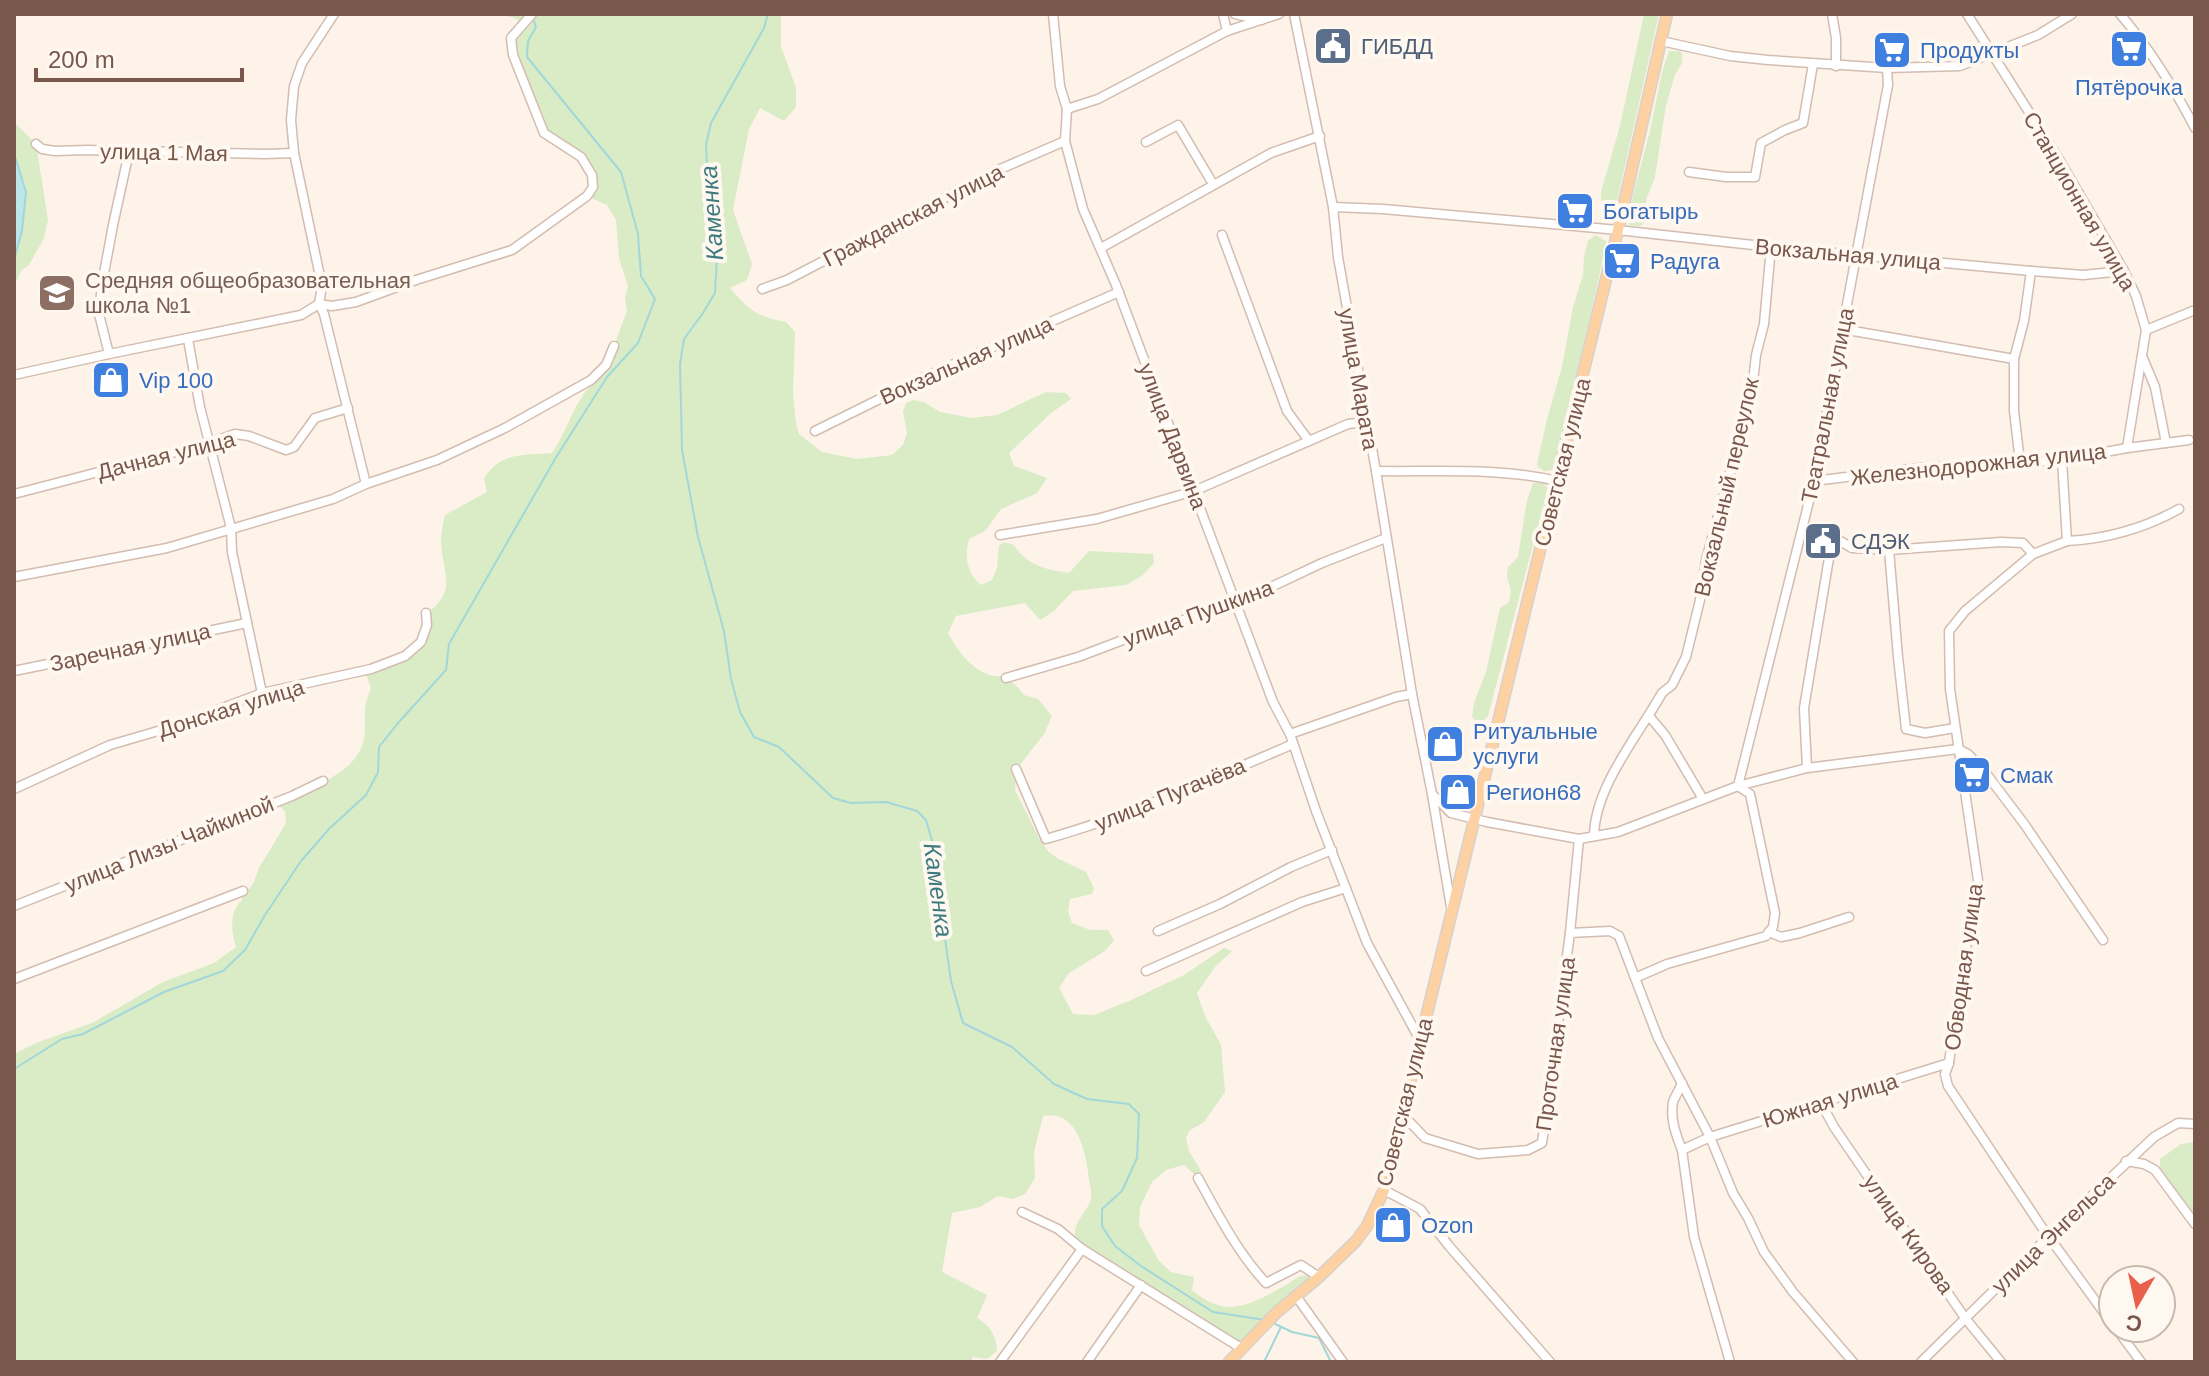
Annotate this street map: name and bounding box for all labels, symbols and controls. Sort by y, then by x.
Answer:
public building icon: ГИБДД [1312,25,1354,67]
supermarket icon: Пятёрочка [2108,28,2150,70]
supermarket icon: Продукты [1871,29,1913,71]
scale bar [36,32,242,82]
place label: ГИБДД [1361,34,1433,59]
place label: Продукты [1920,38,2019,63]
text: 200 m [48,46,115,73]
place label: Пятёрочка [2075,75,2184,100]
street label: Станционная улица [2018,107,2141,296]
street label: улица 1 Мая [100,139,228,166]
street label: Гражданская улица [819,159,1008,272]
water label: Каменка [695,165,728,261]
supermarket icon: Богатырь [1554,190,1596,232]
place label: Богатырь [1603,199,1699,224]
street label: Вокзальная улица [1754,234,1943,275]
supermarket icon: Радуга [1601,240,1643,282]
place label: Радуга [1650,249,1721,274]
place label: Средняя общеобразовательная школа №1 [85,268,411,318]
school or university icon: Средняя общеобразовательная школа №1 [36,272,78,314]
street label: Театральная улица [1796,305,1859,505]
street label: улица Марата [1334,306,1383,453]
street label: Вокзальная улица [876,311,1057,410]
shop icon: Vip 100 [90,359,132,401]
street label: улица Дарвина [1133,360,1212,513]
place label: Vip 100 [139,368,213,393]
street label: Советская улица [1529,375,1596,549]
street label: Вокзальный переулок [1689,375,1764,599]
street label: Дачная улица [95,426,238,485]
street label: Железнодорожная улица [1849,439,2108,490]
public building icon: СДЭК [1802,520,1844,562]
place label: СДЭК [1851,529,1910,554]
street label: улица Пушкина [1120,575,1277,652]
street label: Заречная улица [47,618,213,677]
street label: Донская улица [155,674,308,743]
place label: Ритуальные услуги [1473,719,1598,769]
shop icon: Ритуальные услуги [1424,723,1466,765]
street label: улица Пугачёва [1091,753,1250,836]
supermarket icon: Смак [1951,754,1993,796]
place label: Смак [2000,763,2053,788]
shop icon: Регион68 [1437,771,1479,813]
place label: Регион68 [1486,780,1581,805]
street label: улица Лизы Чайкиной [61,791,277,898]
water label: Каменка [919,841,958,939]
street label: Обводная улица [1939,881,1988,1052]
street label: Проточная улица [1531,955,1580,1133]
street label: Советская улица [1371,1015,1438,1189]
street label: Южная улица [1760,1068,1901,1133]
street label: улица Энгельса [1987,1168,2121,1298]
street label: улица Кирова [1858,1170,1959,1299]
shop icon: Ozon [1372,1204,1414,1246]
place label: Ozon [1421,1213,1474,1238]
north arrow [2097,1264,2177,1344]
text: С [2124,1310,2144,1337]

